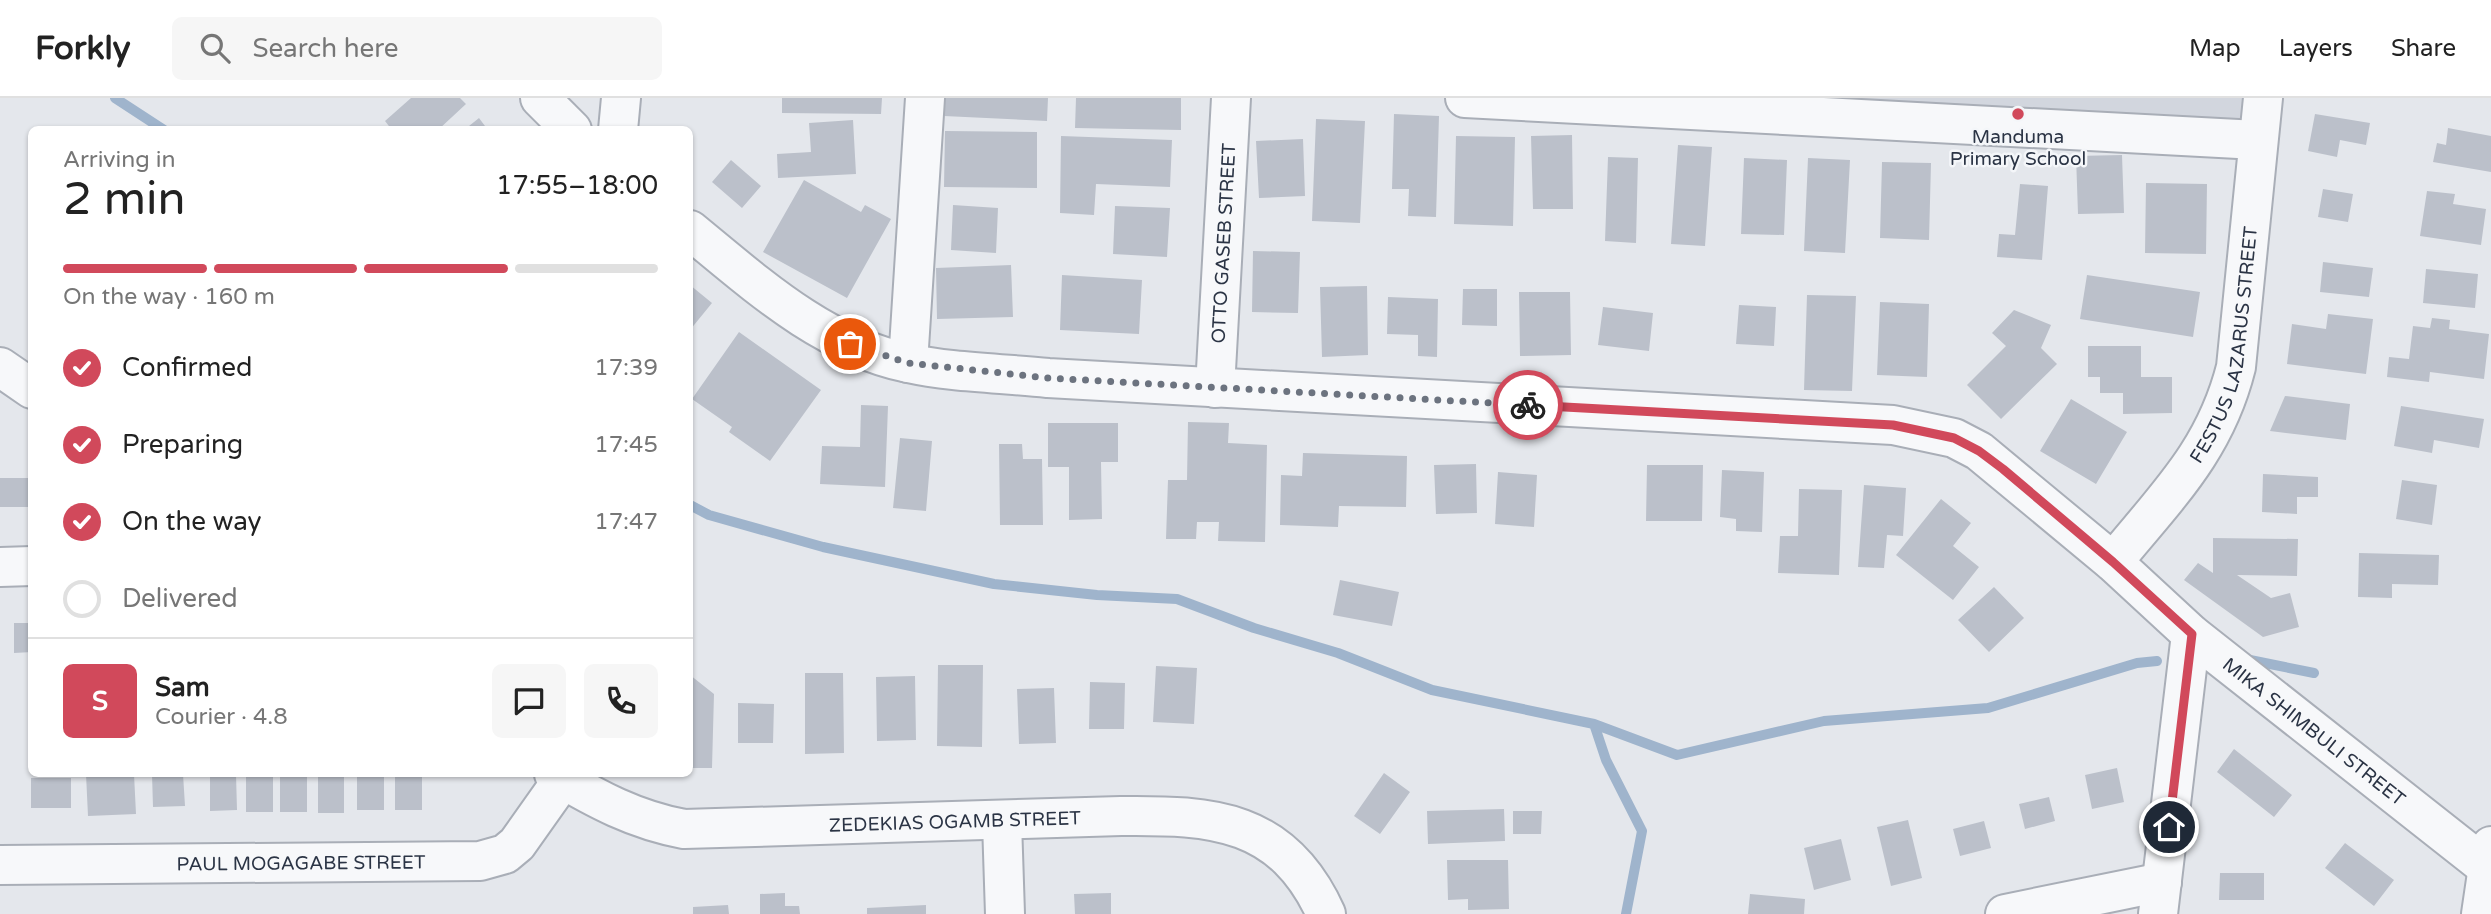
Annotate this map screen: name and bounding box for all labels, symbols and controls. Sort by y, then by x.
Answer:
search box [172,17,662,80]
text: Forkly [35,29,130,68]
icon: search [196,29,234,67]
text: Search here [252,33,399,64]
text: Map [2189,34,2241,63]
text: Layers [2279,34,2353,63]
text: Share [2391,34,2456,63]
marker: Manduma Primary School [2010,106,2026,122]
place label: Manduma Primary School [1950,126,2086,170]
street label: OTTO GASEB STREET [1207,142,1241,344]
text: Arriving in [63,146,176,174]
text: 17:55–18:00 [496,170,658,201]
text: 2 min [63,172,186,227]
street label: FESTUS LAZARUS STREET [2186,225,2262,467]
text: On the way · 160 m [63,283,275,311]
pin [820,314,880,374]
icon: bag [831,325,869,363]
icon: check [63,349,101,387]
text: Confirmed [122,352,252,383]
text: 17:39 [594,354,658,382]
courier [1493,370,1563,440]
icon: bike [1509,386,1547,424]
icon: check [63,426,101,464]
text: Preparing [122,429,243,460]
text: 17:45 [594,431,658,459]
icon: check [63,503,101,541]
text: On the way [122,506,262,537]
text: 17:47 [594,508,658,536]
text: Delivered [122,583,238,614]
street label: MIKA SHIMBULI STREET [2218,653,2410,811]
button: chat [492,664,566,738]
button: phone [584,664,658,738]
text: Sam [155,672,210,703]
text: S [92,686,108,717]
text: Courier · 4.8 [155,703,288,731]
pin [2139,797,2199,857]
street label: ZEDEKIAS OGAMB STREET [829,807,1082,837]
icon: home [2150,808,2188,846]
street label: PAUL MOGAGABE STREET [176,851,426,876]

